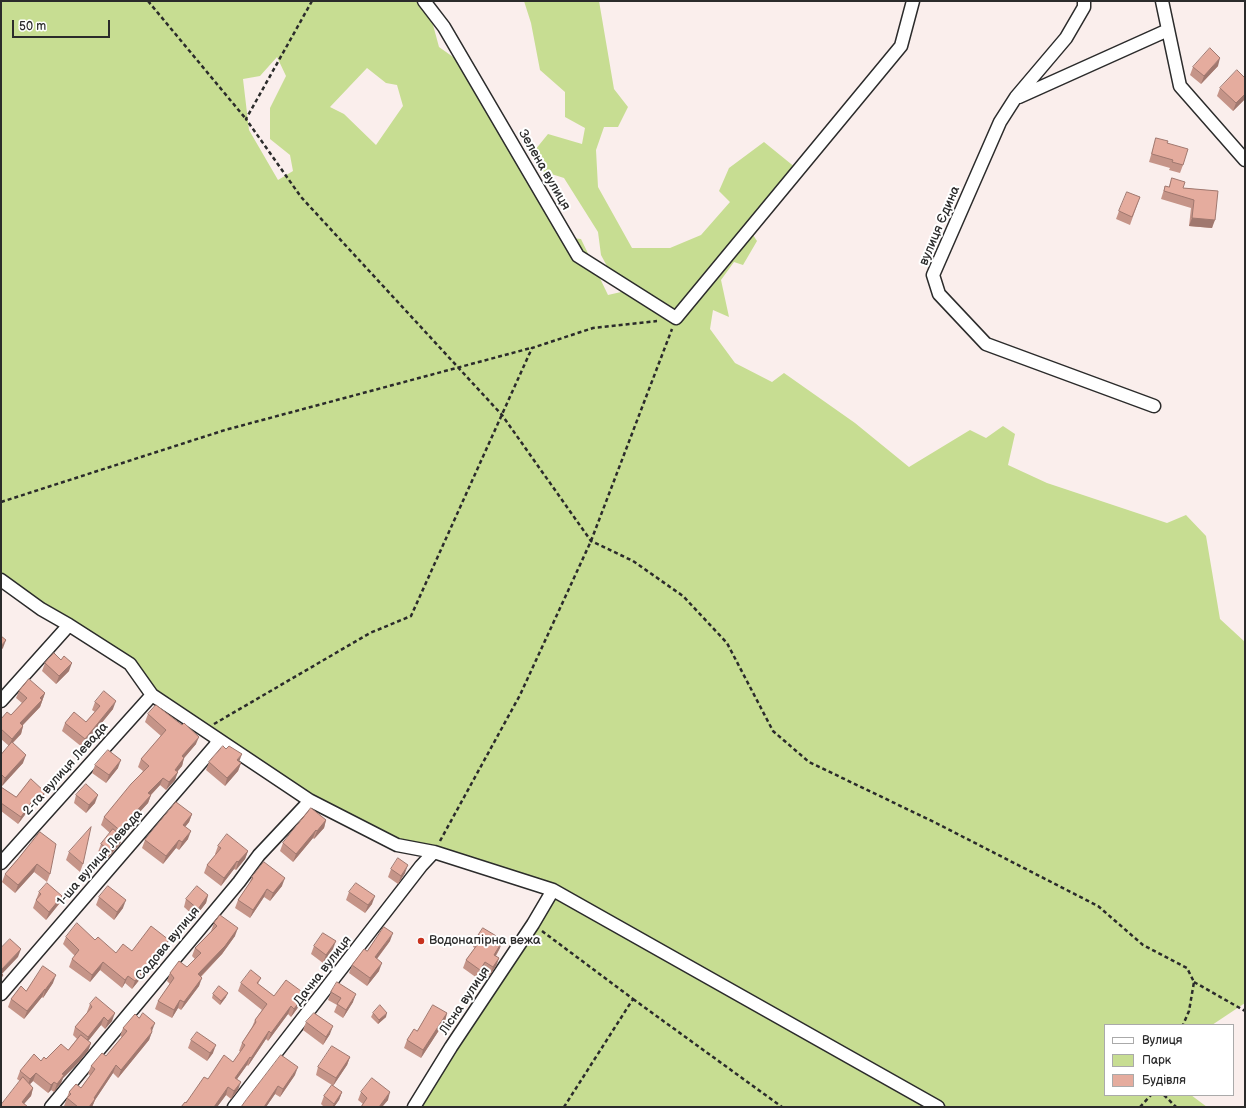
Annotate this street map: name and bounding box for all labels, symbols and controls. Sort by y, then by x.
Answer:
scale bar [14,12,112,38]
text: 50 m [19,19,46,34]
street label: Зелена вулиця [515,127,573,213]
street label: вулиця Єдина [916,184,964,268]
street label: 2-га вулиця Левада [20,719,112,819]
street label: 1-ша вулиця Левада [54,807,146,909]
street label: Садова вулиця [133,904,203,984]
street label: Дачна вулиця [291,933,355,1009]
place label: Водонапірна вежа [429,933,541,949]
marker: Водонапірна вежа [416,936,426,946]
street label: Лісна вулиця [437,964,493,1038]
legend [1104,1024,1234,1096]
text: Вулиця [1142,1033,1182,1048]
text: Парк [1142,1053,1171,1068]
text: Будівля [1142,1073,1186,1088]

